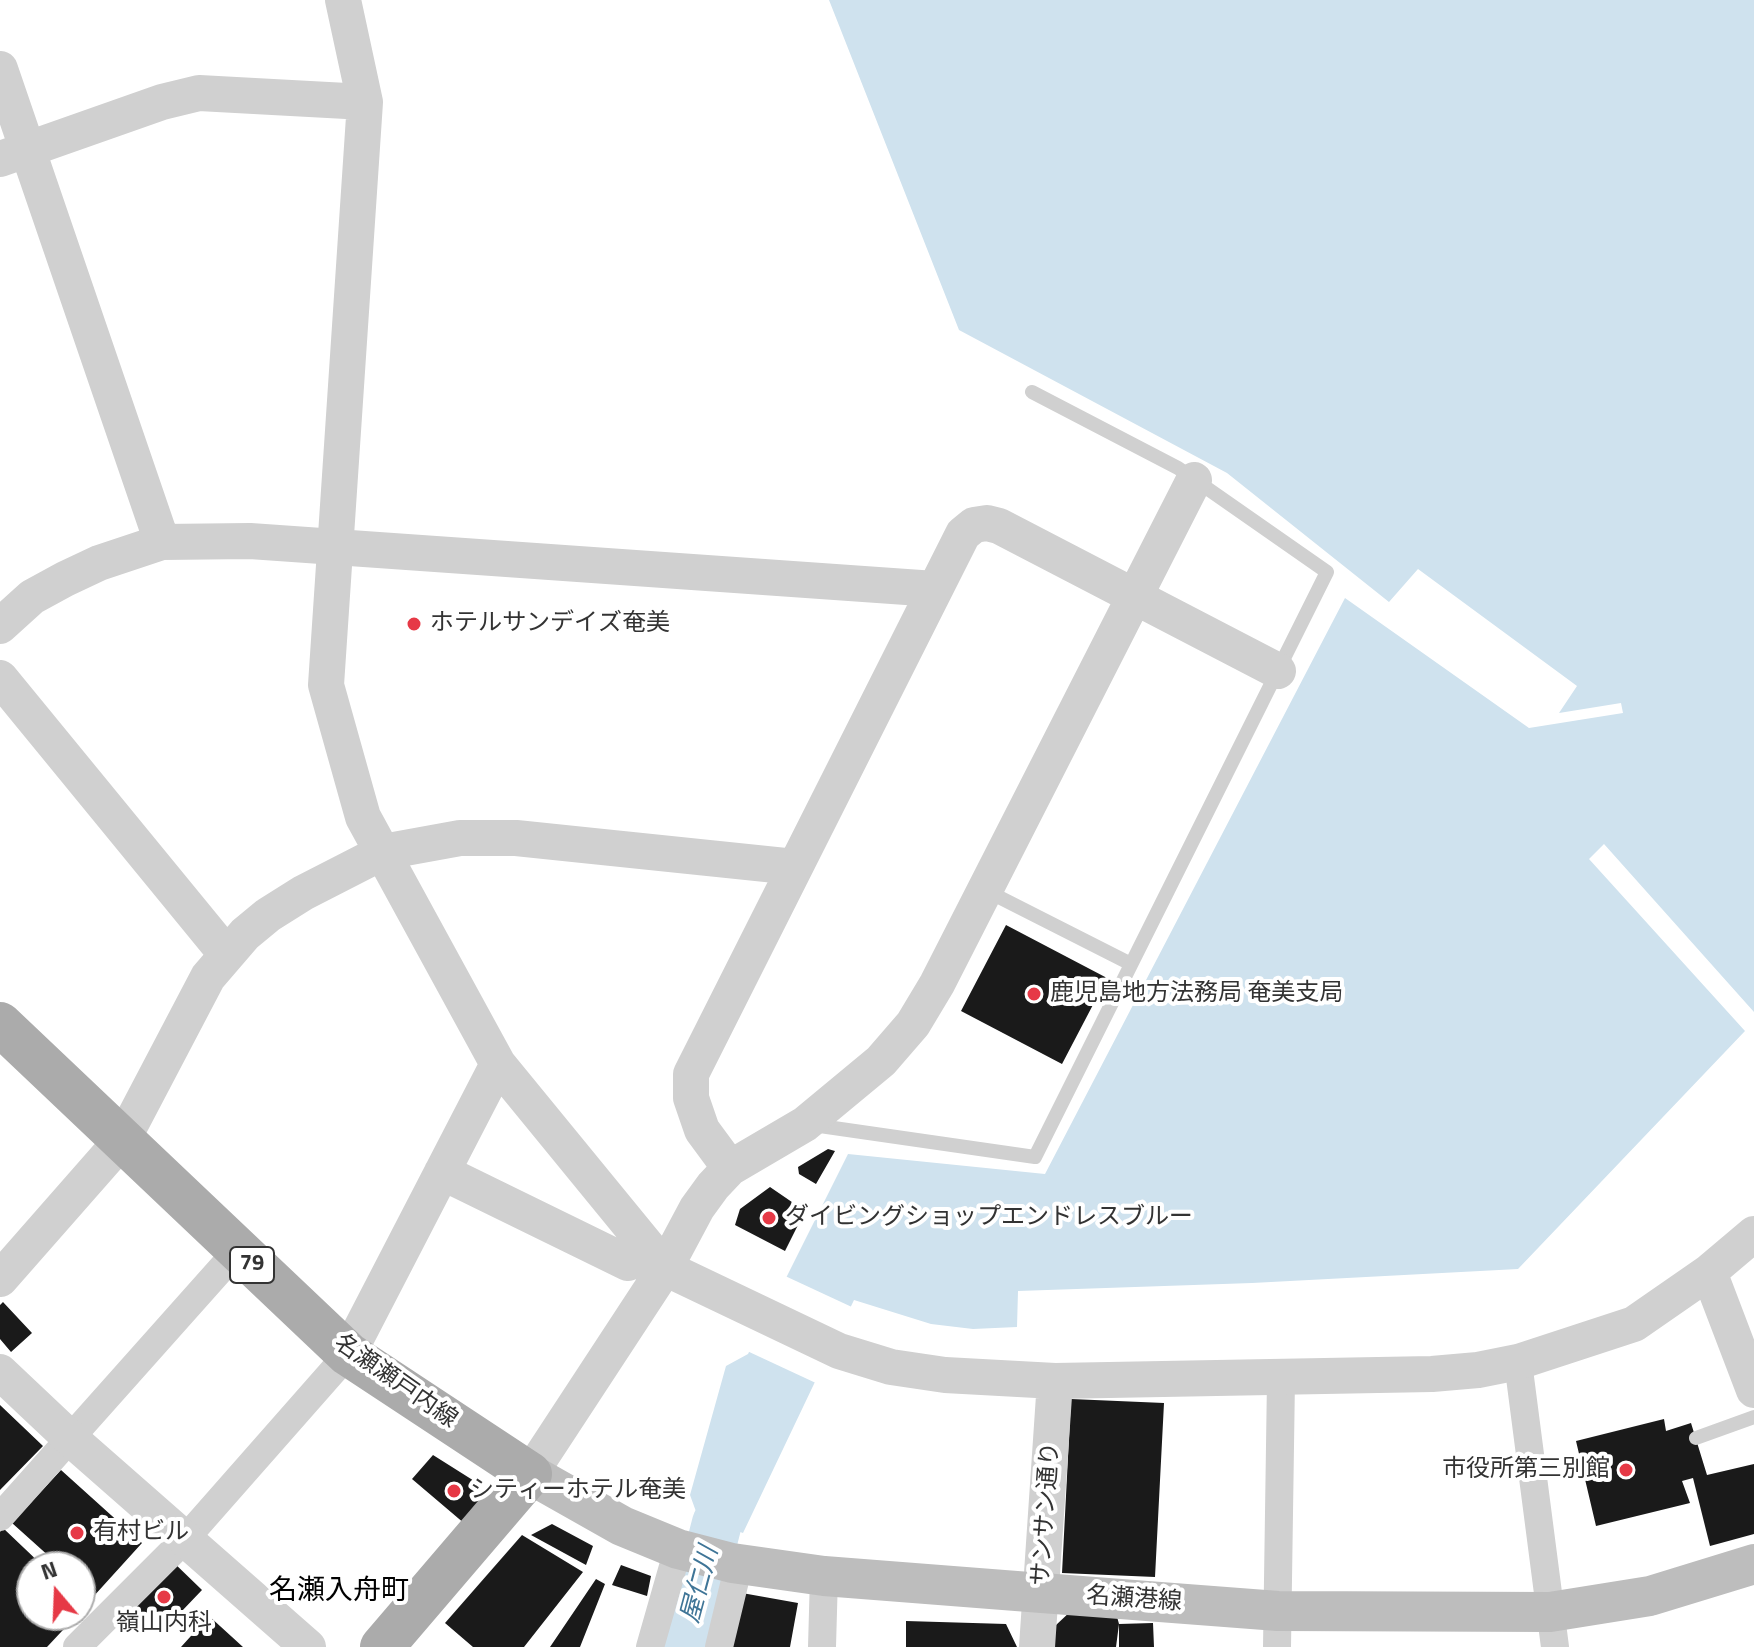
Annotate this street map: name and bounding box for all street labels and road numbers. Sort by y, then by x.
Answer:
road number: 79 [230,1247,274,1283]
street label: 名瀬瀬戸内線 [328,1329,462,1435]
street label: サンサン通り [1028,1441,1066,1587]
street label: 名瀬港線 [1085,1582,1183,1618]

